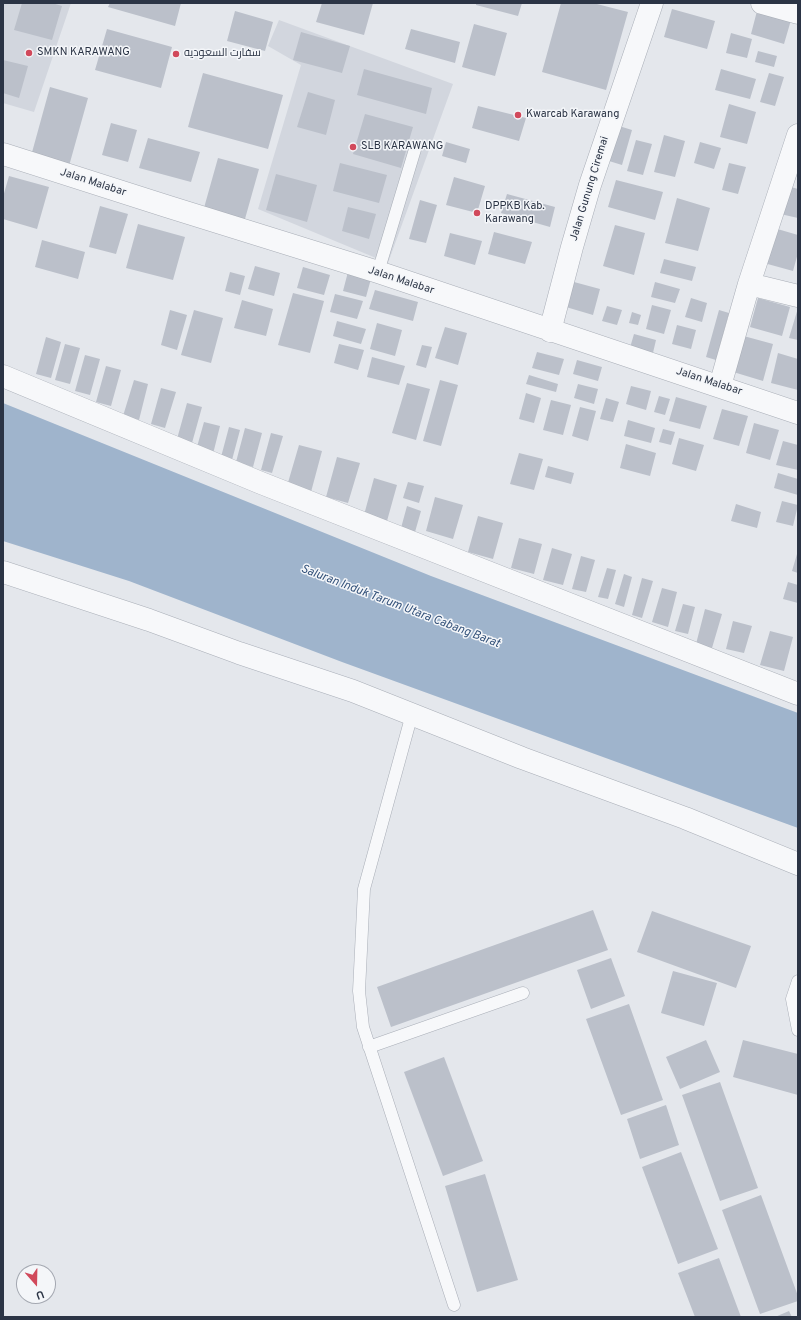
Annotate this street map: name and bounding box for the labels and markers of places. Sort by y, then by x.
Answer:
place label: SMKN KARAWANG [37,46,130,60]
place label: سفارت السعوديه [184,47,261,61]
marker: SMKN KARAWANG [24,48,34,58]
marker: سفارت السعوديه [171,49,181,59]
place label: Kwarcab Karawang [526,108,619,122]
marker: Kwarcab Karawang [513,110,523,120]
place label: SLB KARAWANG [361,140,443,154]
marker: SLB KARAWANG [348,142,358,152]
place label: DPPKB Kab. Karawang [485,200,545,226]
marker: DPPKB Kab. Karawang [472,208,482,218]

